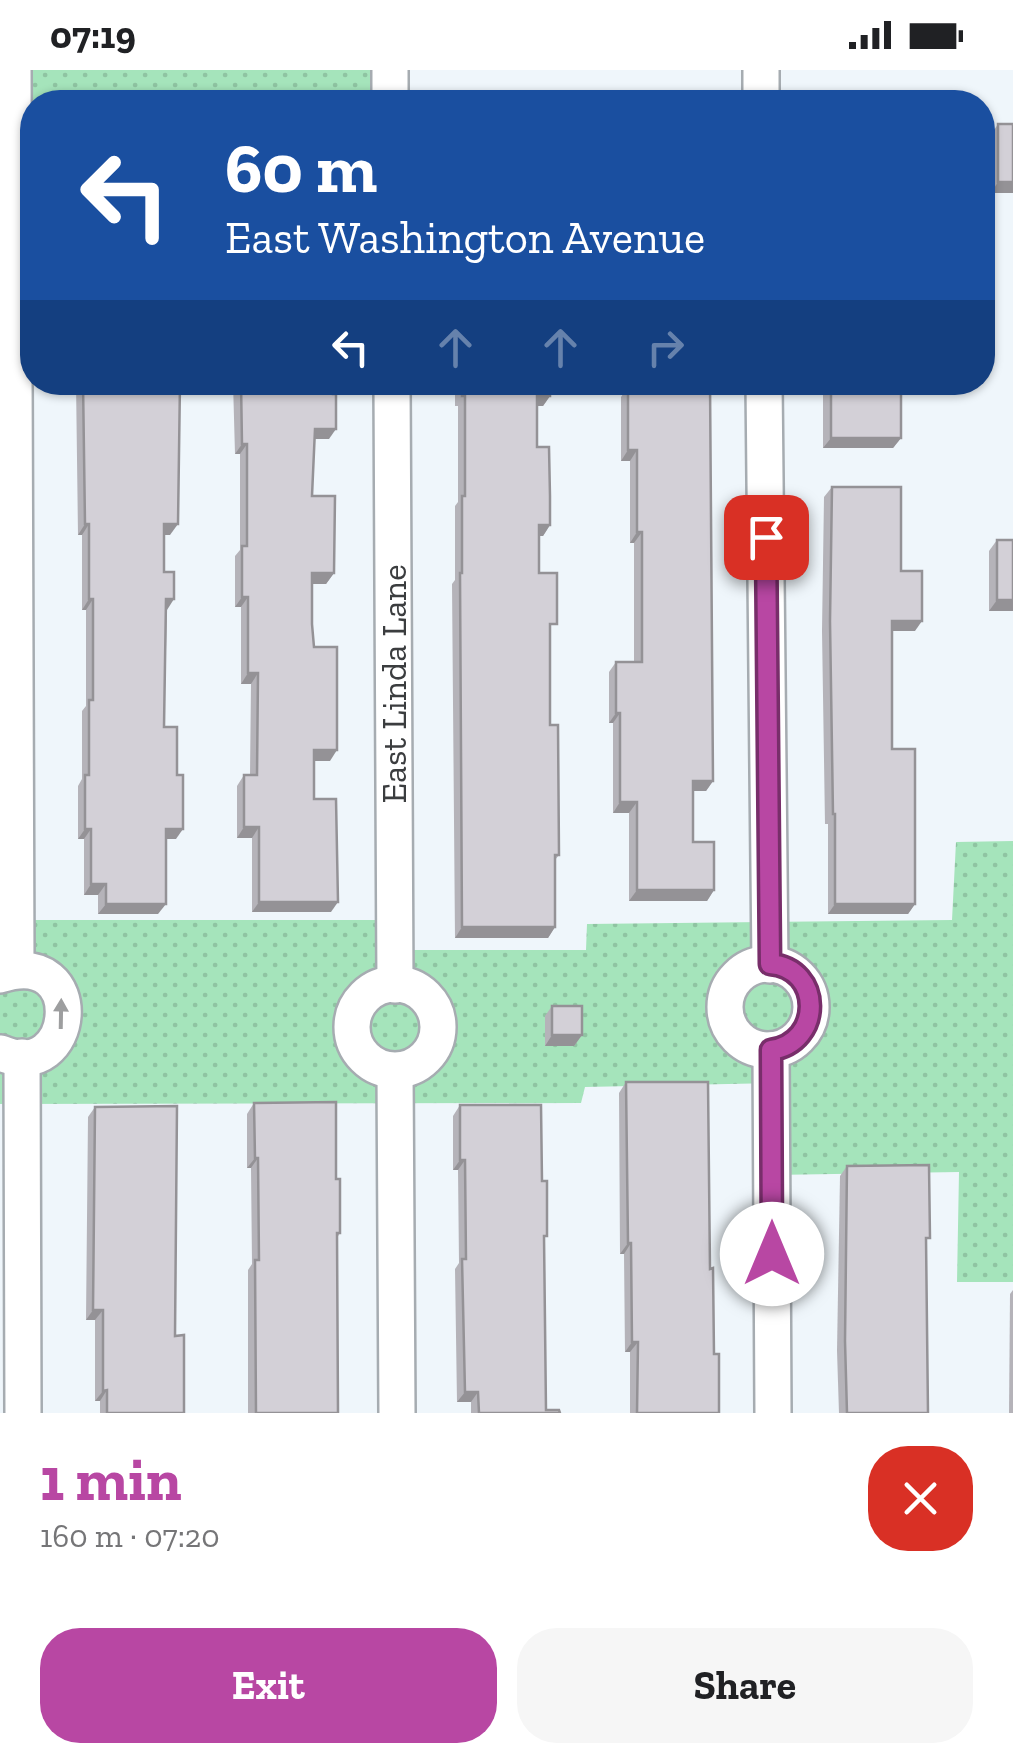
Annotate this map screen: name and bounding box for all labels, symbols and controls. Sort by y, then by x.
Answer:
text: 07:19 [50,12,136,58]
text: 60 m [225,126,377,210]
icon: left [60,130,190,260]
text: East Washington Avenue [225,211,705,265]
icon: left [323,320,378,375]
icon: ahead [428,320,483,375]
icon: ahead [533,320,588,375]
icon: right [638,320,693,375]
pin [724,495,809,580]
icon: arrive [739,510,794,565]
street label: East Linda Lane [373,564,415,804]
one-way arrow [54,998,70,1029]
position arrow [720,1202,824,1306]
text: 1 min [40,1443,182,1515]
button: close [868,1446,973,1551]
text: 160 m · 07:20 [40,1517,220,1555]
button: Exit [40,1628,497,1743]
button: Share [517,1628,973,1743]

